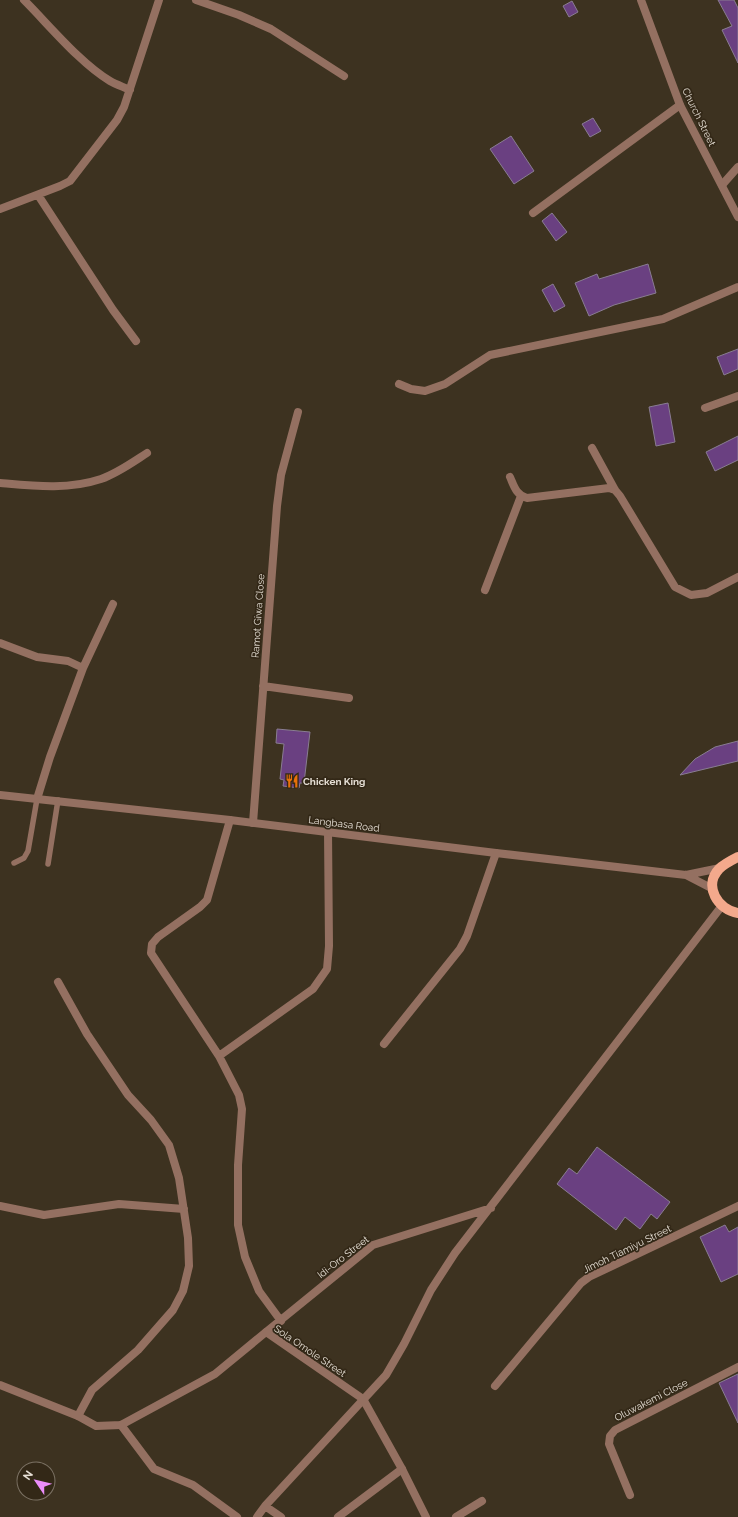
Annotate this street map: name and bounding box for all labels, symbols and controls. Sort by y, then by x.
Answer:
street label: Church Street [680,86,718,149]
street label: Ramot Giwa Close [250,573,266,658]
restaurant icon: Chicken King [284,773,300,789]
place label: Chicken King [303,776,365,787]
street label: Langbasa Road [308,814,380,834]
street label: Jimoh Tiamiyu Street [581,1223,674,1275]
street label: Idi-Oro Street [315,1233,371,1280]
street label: Sola Omole Street [272,1323,349,1379]
street label: Oluwakemi Close [613,1377,690,1423]
north arrow [16,1461,56,1501]
text: N [20,1468,36,1483]

